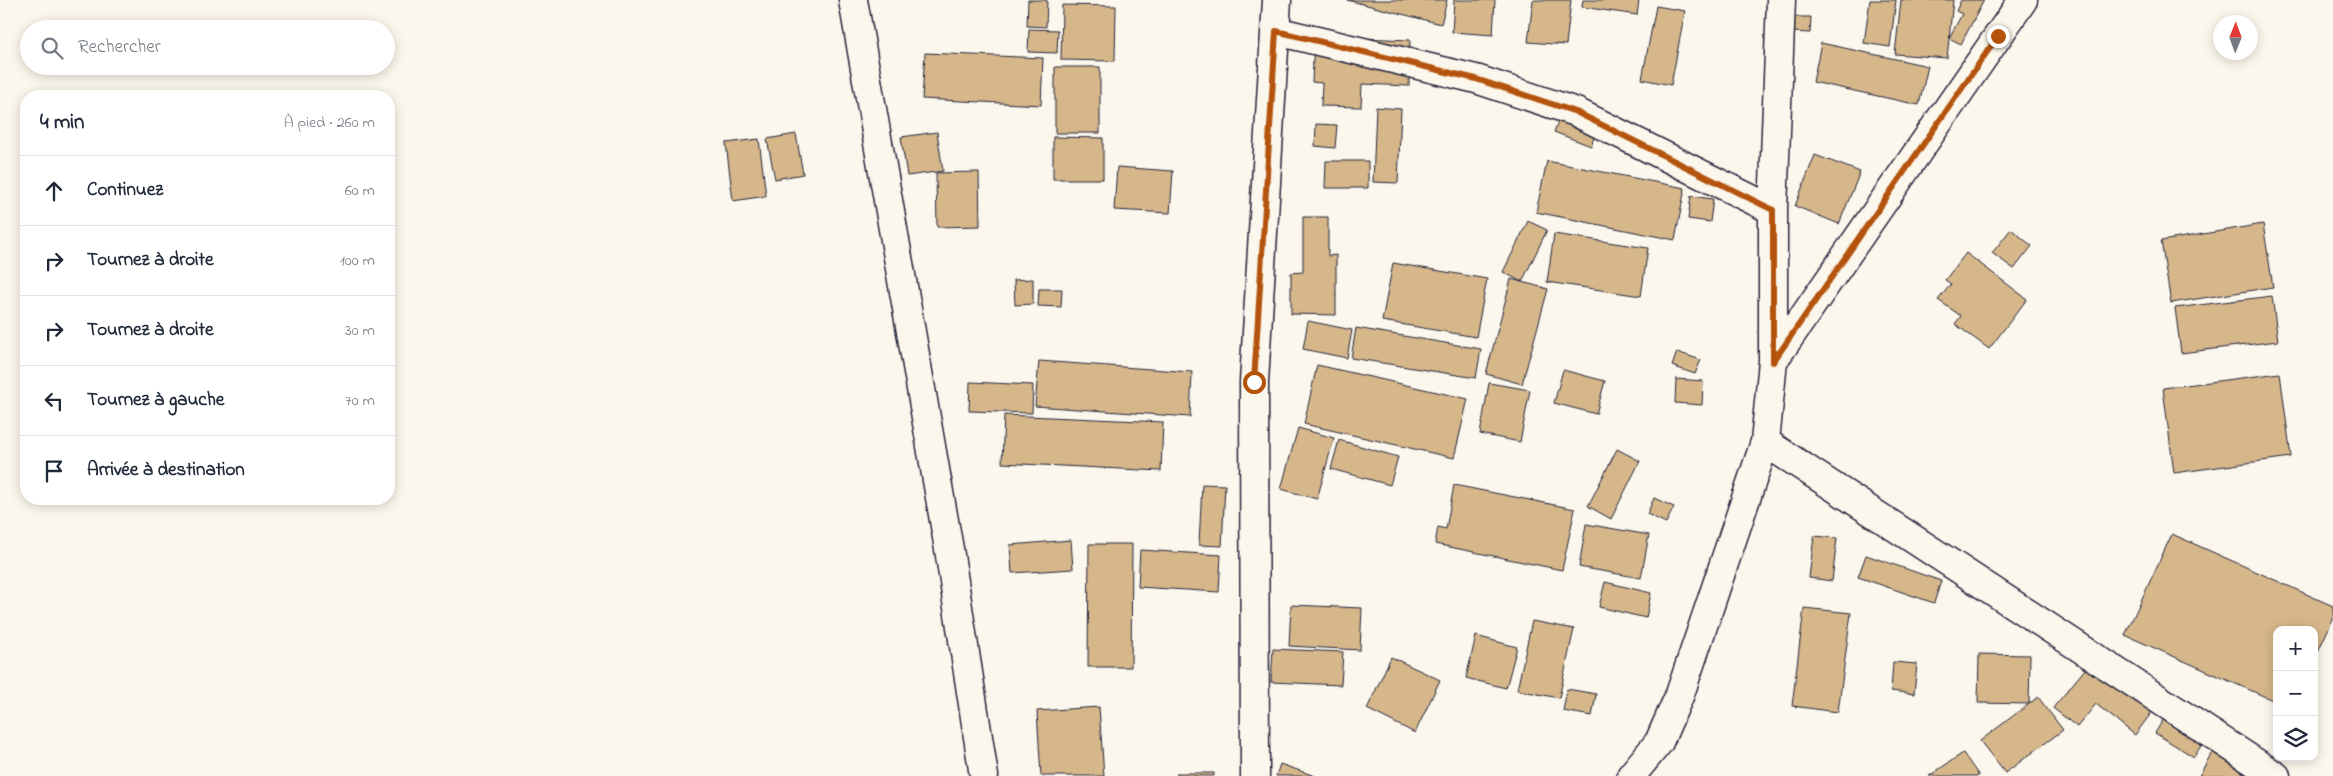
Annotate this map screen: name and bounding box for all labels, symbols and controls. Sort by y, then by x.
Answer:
north arrow [2213,15,2258,60]
search box [20,20,395,75]
route end [1987,25,2010,48]
icon: search [38,34,66,62]
text: Rechercher [78,34,161,61]
text: 4 min [40,108,84,138]
text: À pied · 260 m [284,111,375,135]
icon: ahead [40,177,68,205]
text: Continuez [87,177,163,204]
text: 60 m [345,179,375,203]
icon: right [40,247,68,275]
text: Tournez à droite [87,247,213,274]
text: 100 m [340,249,375,273]
icon: right [40,317,68,345]
text: Tournez à droite [87,317,213,344]
text: 30 m [345,319,375,343]
route start [1243,371,1266,394]
icon: left [40,387,68,415]
text: Tournez à gauche [87,387,224,414]
text: 70 m [345,389,375,413]
icon: arrive [40,457,68,485]
text: Arrivée à destination [87,457,245,484]
map controls [2273,626,2318,761]
button: + [2273,626,2318,671]
button: − [2273,671,2318,716]
button: layers [2273,716,2318,761]

